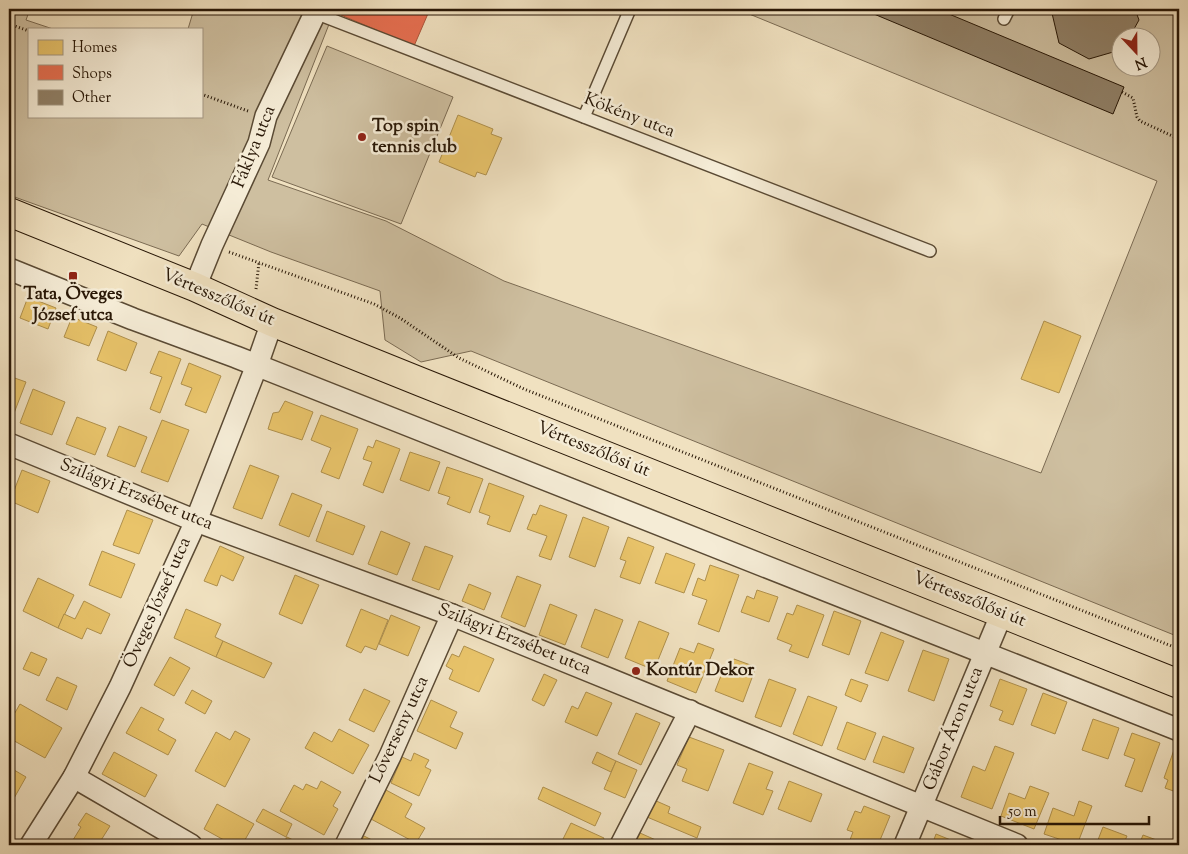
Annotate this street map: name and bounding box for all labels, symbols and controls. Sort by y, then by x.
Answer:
legend [28,28,202,118]
north arrow [1110,28,1160,78]
text: Homes [72,38,117,59]
text: N [1131,51,1149,74]
text: Shops [72,64,112,85]
street label: Kökény utca [580,87,678,145]
text: Other [72,88,112,109]
street label: Fáklya utca [227,102,283,192]
place label: Top spin tennis club [372,114,457,161]
marker: Top spin tennis club [356,131,368,143]
street label: Vértesszőlősi út [158,263,278,333]
marker: Tata, Öveges József utca [67,270,79,282]
place label: Tata, Öveges József utca [24,281,122,329]
street label: Vértesszőlősi út [532,415,654,485]
street label: Szilágyi Erzsébet utca [55,452,217,538]
street label: Öveges József utca [117,533,199,673]
street label: Vértesszőlősi út [908,565,1030,635]
street label: Szilágyi Erzsébet utca [433,597,595,683]
place label: Kontúr Dekor [646,658,755,684]
street label: Gábor Áron utca [917,663,991,795]
marker: Kontúr Dekor [630,665,642,677]
street label: Lóverseny utca [364,672,436,788]
scale bar [1000,794,1149,826]
text: 50 m [1007,802,1037,823]

